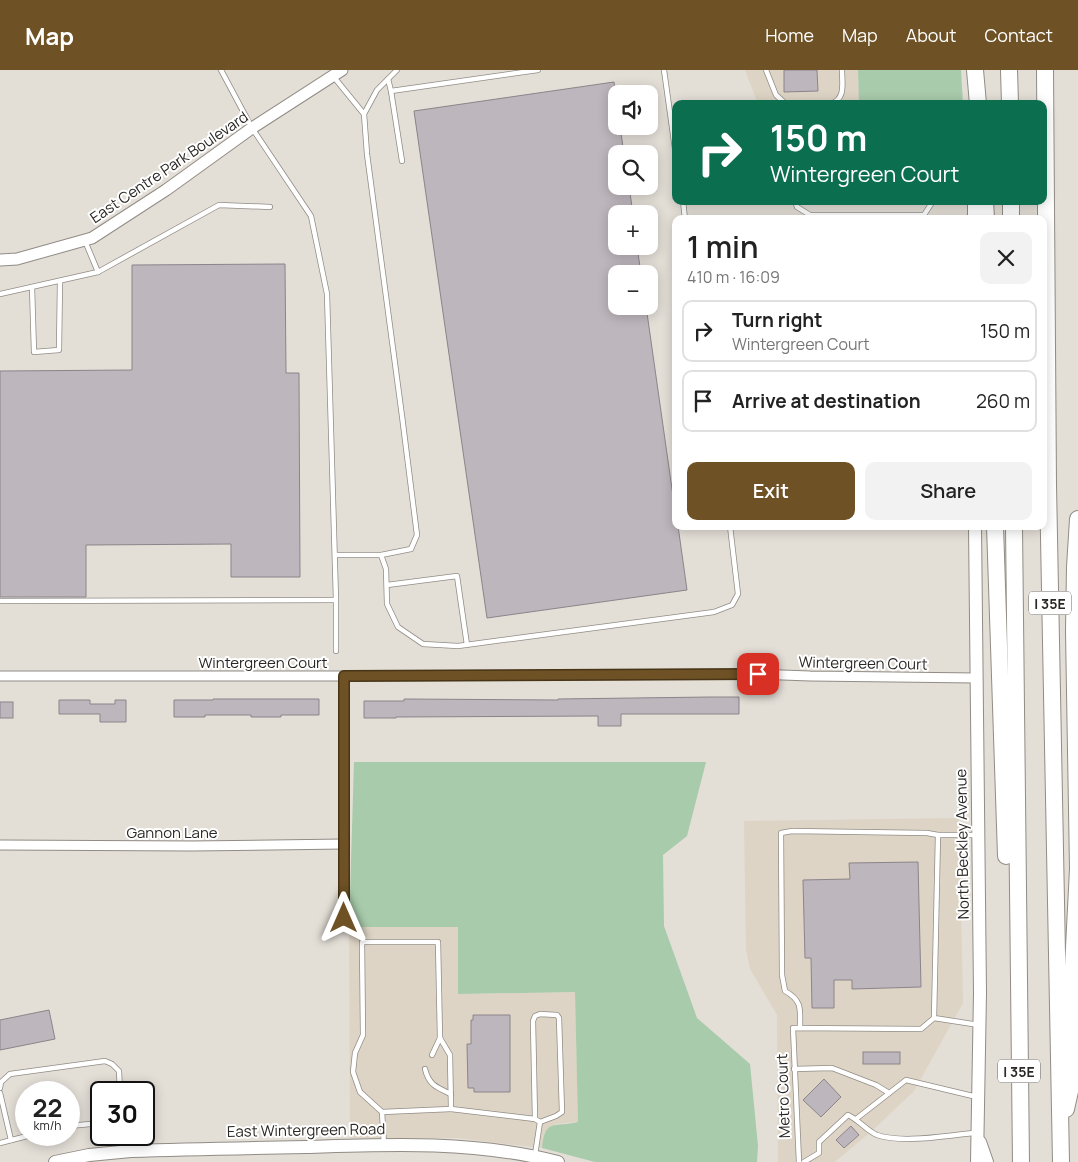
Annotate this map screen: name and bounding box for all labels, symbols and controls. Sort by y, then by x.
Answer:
text: Map [25,19,74,52]
text: Home [765,23,814,47]
text: Map [842,23,878,47]
text: About [906,23,956,47]
text: Contact [984,23,1053,47]
map controls [608,85,658,315]
button: sound [608,85,658,135]
street label: East Centre Park Boulevard [86,106,252,228]
text: 150 m [770,114,867,162]
icon: right [687,120,752,185]
button: search [608,145,658,195]
text: Wintergreen Court [770,159,959,189]
button: + [608,205,658,255]
text: 1 min [687,226,759,267]
button: close [980,232,1032,284]
button: − [608,265,658,315]
text: 410 m · 16:09 [687,266,780,288]
text: Turn right [732,307,822,333]
icon: right [689,317,717,345]
text: 150 m [980,318,1030,344]
text: Wintergreen Court [732,333,870,355]
icon: arrive [689,387,717,415]
text: Arrive at destination [732,388,921,414]
text: 260 m [976,388,1030,414]
button: Exit [687,462,855,520]
button: Share [865,462,1032,520]
road number: I 35E [1029,592,1071,614]
street label: Wintergreen Court [798,651,928,675]
street label: Wintergreen Court [198,652,328,673]
pin [737,653,779,695]
icon: arrive [744,660,772,688]
street label: North Beckley Avenue [950,768,974,919]
street label: Gannon Lane [126,822,218,843]
position arrow [317,891,369,943]
street label: Metro Court [771,1053,795,1139]
road number: I 35E [998,1059,1040,1082]
speed limit sign: 30 [90,1081,155,1146]
text: 22 [33,1090,62,1125]
text: km/h [34,1117,61,1134]
street label: East Wintergreen Road [227,1118,385,1142]

